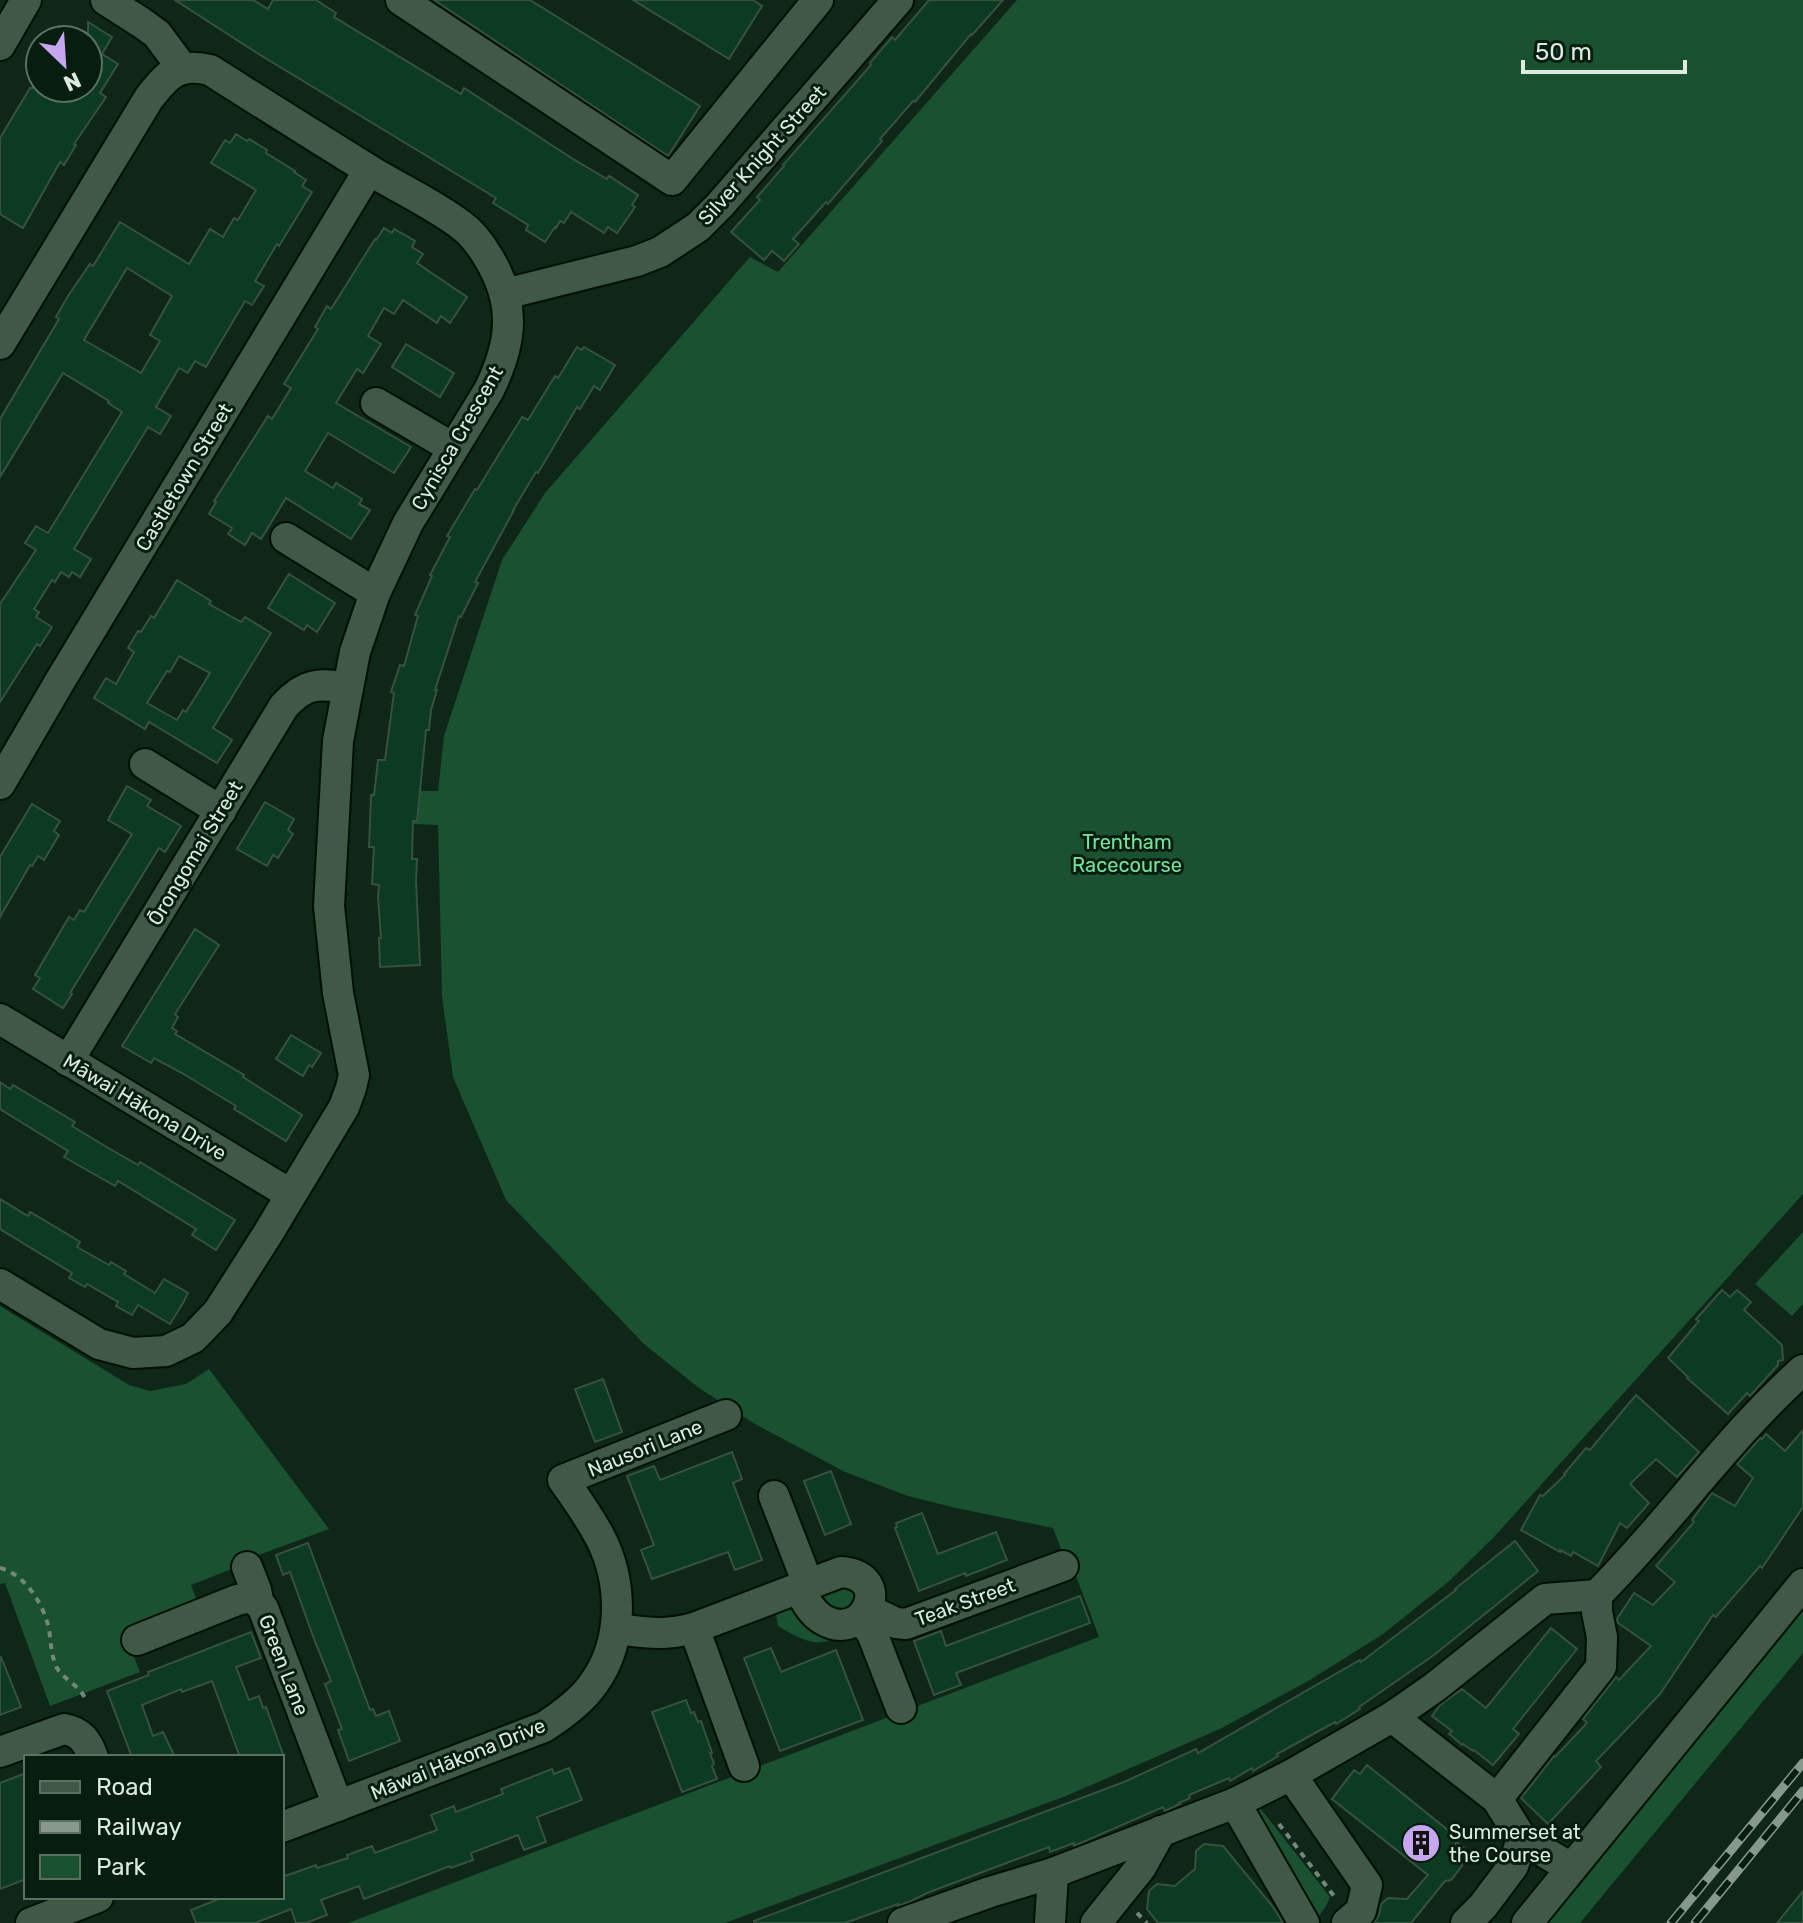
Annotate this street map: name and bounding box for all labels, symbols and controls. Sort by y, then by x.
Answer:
north arrow [24,24,104,104]
scale bar [1523,24,1685,74]
text: 50 m [1535,38,1592,66]
text: N [59,66,85,97]
street label: Silver Knight Street [693,80,831,230]
street label: Cynisca Crescent [406,361,508,514]
street label: Castletown Street [130,399,238,555]
street label: Ōrongomai Street [142,776,248,930]
park label: Trentham Racecourse [1072,830,1182,877]
street label: Māwai Hākona Drive [59,1049,231,1165]
street label: Nausori Lane [584,1414,706,1482]
street label: Teak Street [912,1573,1018,1631]
street label: Green Lane [254,1611,314,1719]
street label: Māwai Hākona Drive [367,1713,549,1805]
legend [24,1755,284,1899]
text: Road [96,1773,153,1801]
text: Railway [96,1813,182,1841]
place label: Summerset at the Course [1449,1820,1581,1867]
building icon: Summerset at the Course [1400,1822,1442,1864]
text: Park [96,1853,147,1881]

